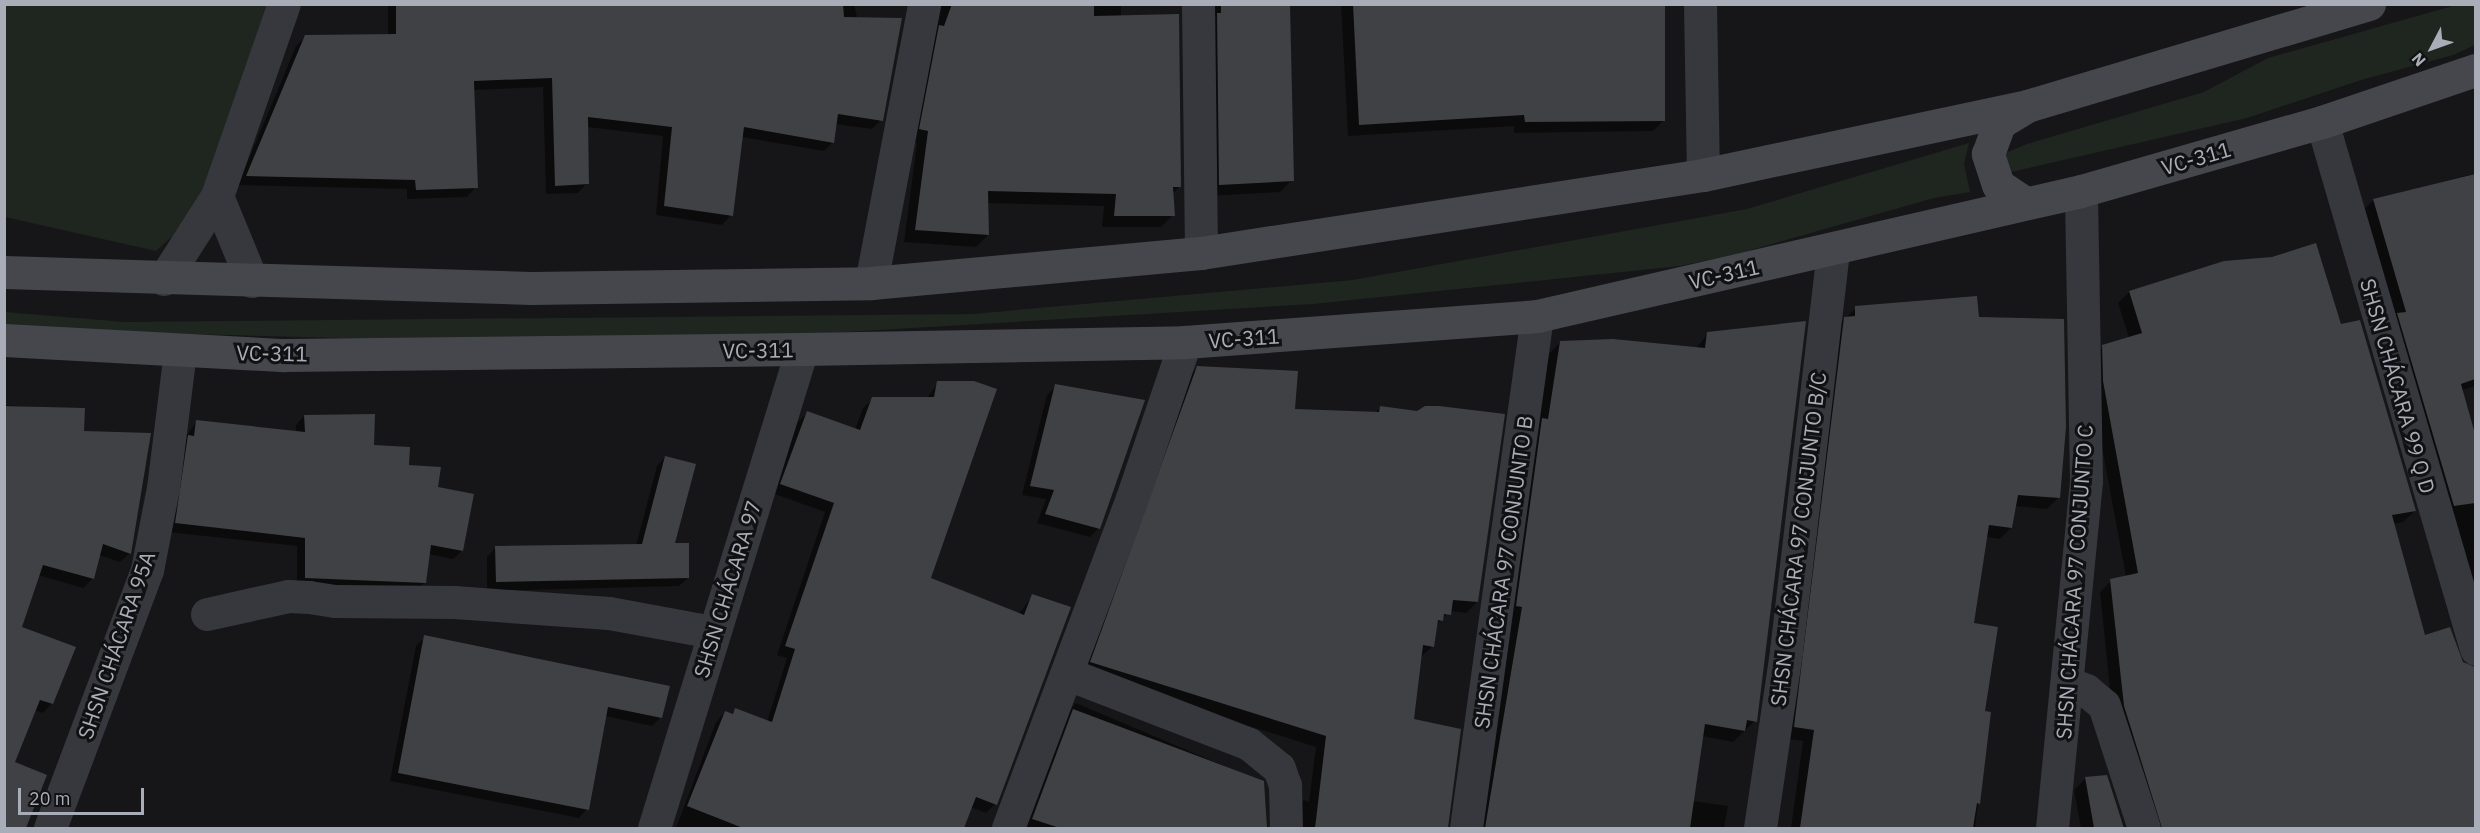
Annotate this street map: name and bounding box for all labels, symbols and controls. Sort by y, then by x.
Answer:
north arrow [2402,18,2462,78]
text: N [2407,49,2430,71]
street label: VC-311 [2158,136,2234,180]
street label: VC-311 [1686,254,1762,294]
street label: SHSN CHÁCARA 99 Q D [2355,276,2441,496]
street label: VC-311 [1208,323,1280,353]
street label: VC-311 [722,337,794,363]
street label: VC-311 [236,340,308,366]
street label: SHSN CHÁCARA 97 CONJUNTO B/C [1765,370,1831,708]
street label: SHSN CHÁCARA 97 CONJUNTO B [1469,414,1537,730]
street label: SHSN CHÁCARA 97 CONJUNTO C [2050,424,2098,740]
street label: SHSN CHÁCARA 97 [688,498,766,680]
street label: SHSN CHÁCARA 95A [72,548,160,742]
scale bar [21,776,147,814]
text: 20 m [29,787,71,810]

